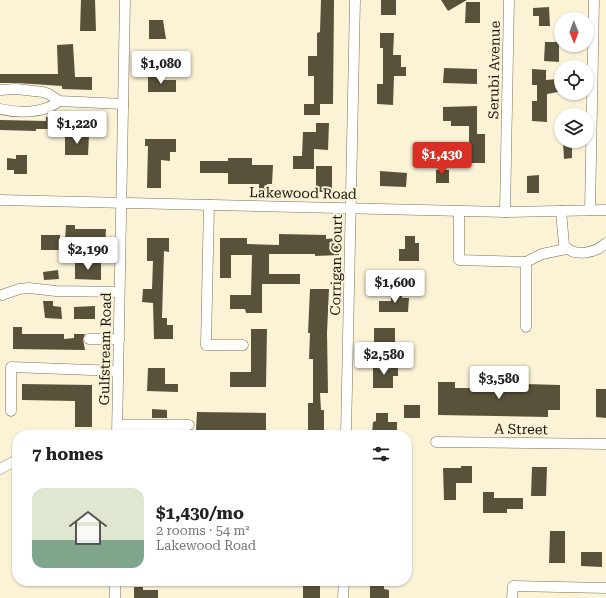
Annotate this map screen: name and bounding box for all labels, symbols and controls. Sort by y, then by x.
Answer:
north arrow [554,12,594,52]
map controls [554,12,594,148]
street label: Serubi Avenue [485,20,503,119]
pin: $1,080 [128,51,194,85]
text: $1,080 [141,56,181,71]
button: locate [554,60,594,100]
button: layers [554,108,594,148]
pin: $1,220 [44,111,110,145]
text: $1,220 [57,116,97,131]
pin: $1,430 [409,142,475,176]
text: $1,430 [422,147,462,162]
street label: Lakewood Road [249,184,357,202]
street label: Corrigan Court [327,214,345,316]
pin: $2,190 [55,237,121,271]
text: $2,190 [68,242,108,257]
pin: $1,600 [362,270,428,304]
text: $1,600 [375,275,415,290]
street label: Gulfstream Road [96,292,114,406]
pin: $2,580 [351,342,417,376]
text: $2,580 [364,347,404,362]
pin: $3,580 [466,366,532,400]
text: $3,580 [479,371,519,386]
street label: A Street [494,421,548,437]
icon: filters [370,443,392,465]
text: 7 homes [32,444,103,464]
text: $1,430/mo [156,503,244,523]
icon: home [64,504,112,552]
text: 2 rooms · 54 m² [156,523,250,538]
text: Lakewood Road [156,538,256,553]

